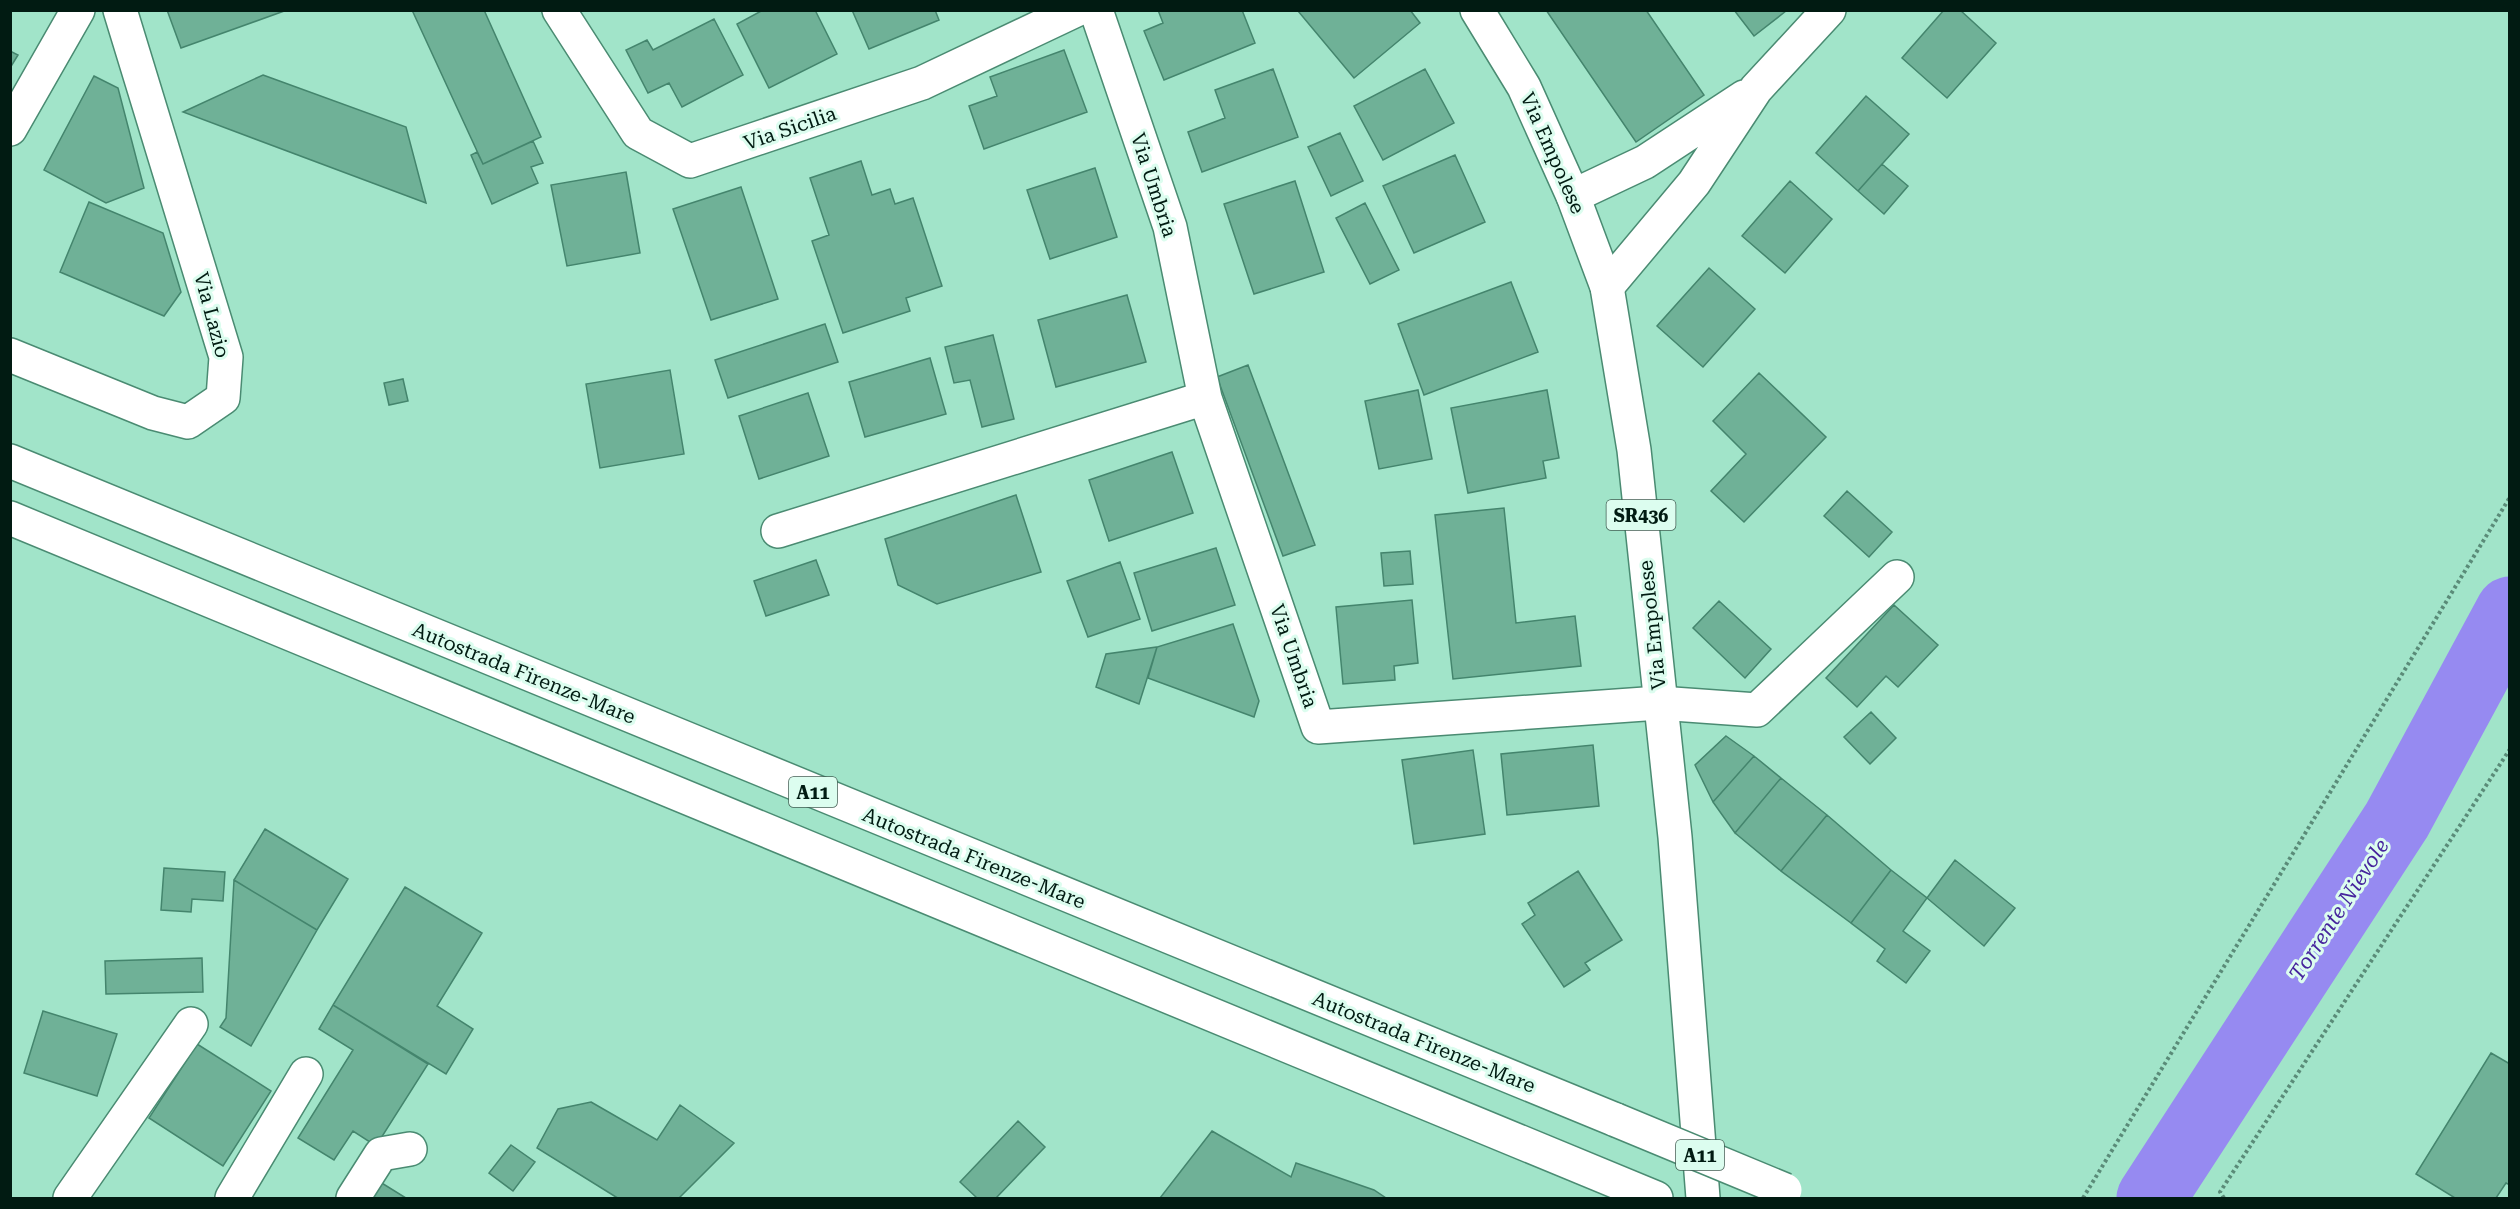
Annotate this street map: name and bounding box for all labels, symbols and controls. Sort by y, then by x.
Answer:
street label: Via Empolese [1516,89,1590,217]
street label: Via Sicilia [741,101,839,155]
street label: Via Umbria [1126,130,1182,240]
street label: Via Lazio [189,270,235,360]
road number: SR436 [1606,500,1676,530]
street label: Via Empolese [1633,559,1671,691]
street label: Via Umbria [1265,601,1323,711]
street label: Autostrada Firenze-Mare [409,617,639,729]
road number: A11 [789,777,837,807]
street label: Autostrada Firenze-Mare [859,802,1089,914]
water label: Torrente Nievole [2284,835,2394,985]
street label: Autostrada Firenze-Mare [1309,986,1539,1098]
road number: A11 [1676,1140,1724,1170]

